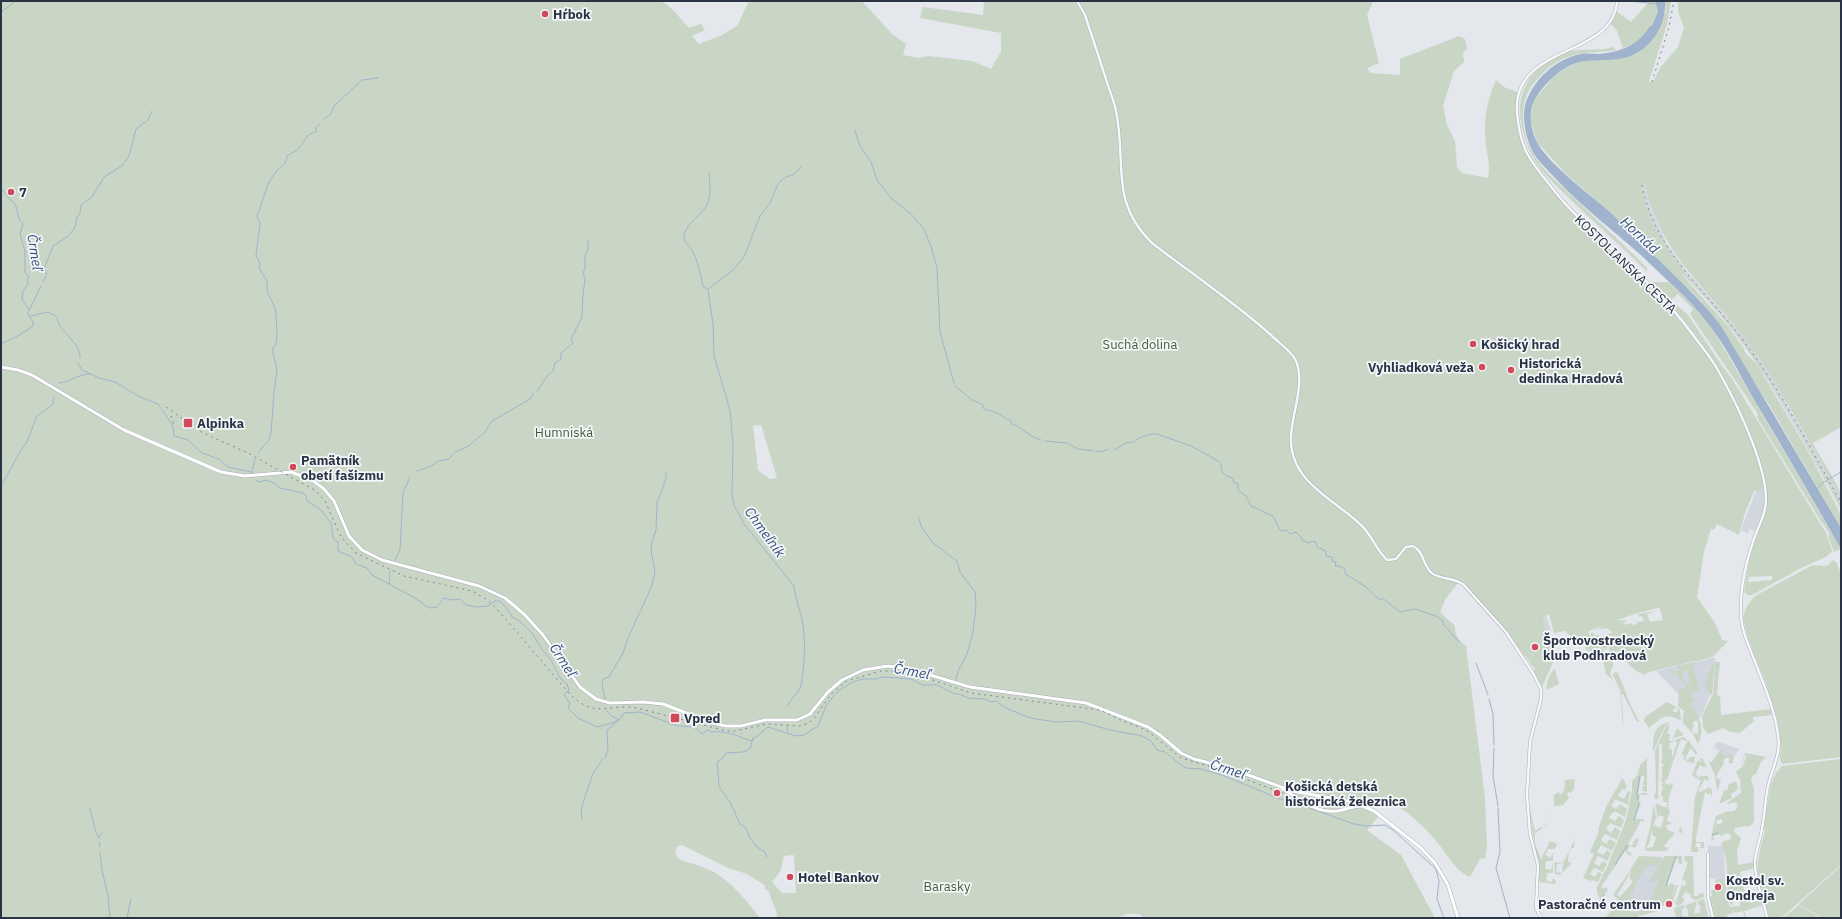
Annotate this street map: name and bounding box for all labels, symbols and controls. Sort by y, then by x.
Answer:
place label: Hŕbok [553,6,591,23]
marker: Hŕbok [540,9,550,19]
place label: 7 [19,184,27,201]
marker: 7 [6,187,16,197]
street label: KOSTOLIANSKA CESTA [1571,211,1681,318]
water label: Hornád [1617,213,1664,258]
water label: Črmeľ [23,233,48,274]
park label: Suchá dolina [1103,336,1177,353]
place label: Košický hrad [1481,336,1560,353]
marker: Košický hrad [1468,339,1478,349]
place label: Historická dedinka Hradová [1519,355,1623,387]
place label: Vyhliadková veža [1368,359,1474,376]
marker: Vyhliadková veža [1477,362,1487,372]
marker: Historická dedinka Hradová [1506,365,1516,375]
place label: Alpinka [197,415,244,432]
marker: Alpinka [182,417,194,429]
park label: Humniská [535,424,593,441]
place label: Pamätník obetí fašizmu [301,452,384,484]
marker: Pamätník obetí fašizmu [288,462,298,472]
water label: Chmeľník [741,503,790,561]
place label: Športovostrelecký klub Podhradová [1543,632,1654,664]
water label: Črmeľ [546,639,583,682]
marker: Športovostrelecký klub Podhradová [1530,642,1540,652]
water label: Črmeľ [893,658,934,683]
place label: Vpred [684,710,721,727]
marker: Vpred [669,712,681,724]
water label: Črmeľ [1208,754,1251,784]
place label: Košická detská historická železnica [1285,778,1406,810]
marker: Košická detská historická železnica [1272,788,1282,798]
place label: Hotel Bankov [798,869,879,886]
marker: Hotel Bankov [785,872,795,882]
place label: Kostol sv. Ondreja [1726,872,1785,904]
park label: Barasky [924,878,971,895]
marker: Kostol sv. Ondreja [1713,882,1723,892]
place label: Pastoračné centrum [1538,896,1661,913]
marker: Pastoračné centrum [1664,899,1674,909]

